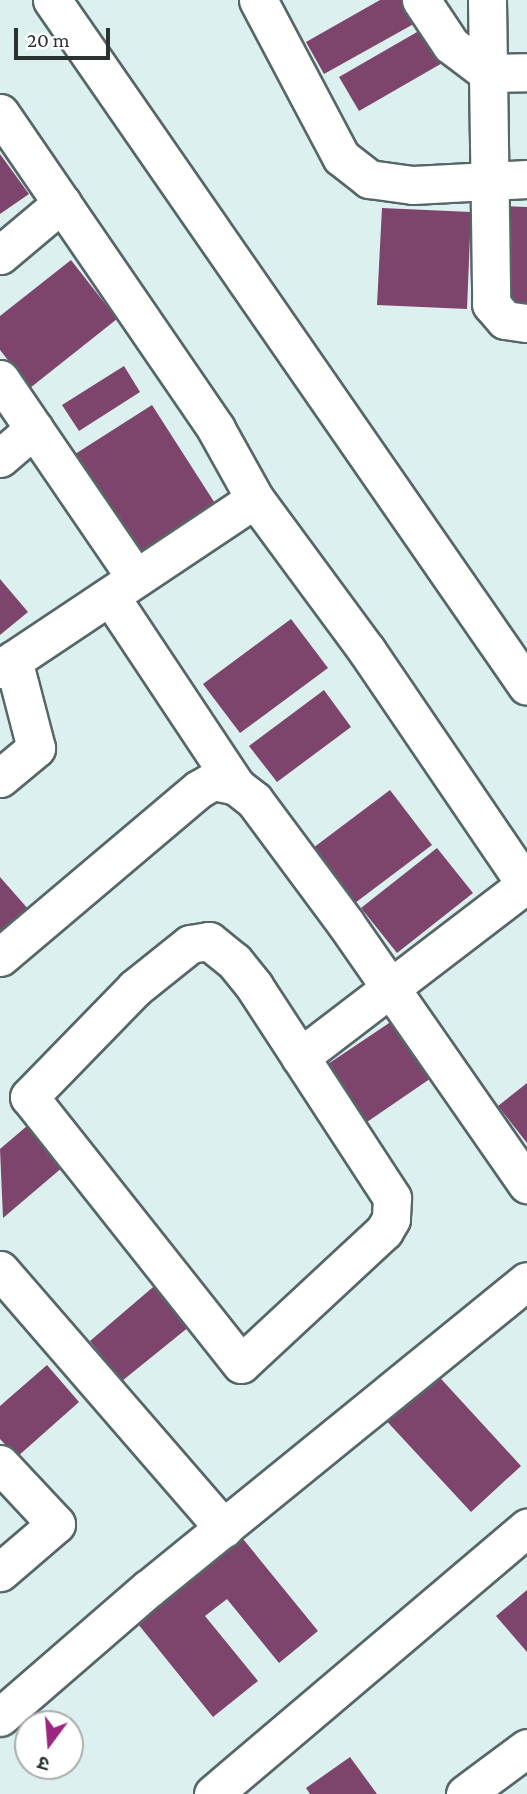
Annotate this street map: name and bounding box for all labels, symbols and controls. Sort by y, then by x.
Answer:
scale bar [18,14,114,58]
text: 20 m [27,28,70,52]
north arrow [14,1710,84,1780]
text: उ [35,1752,52,1775]

